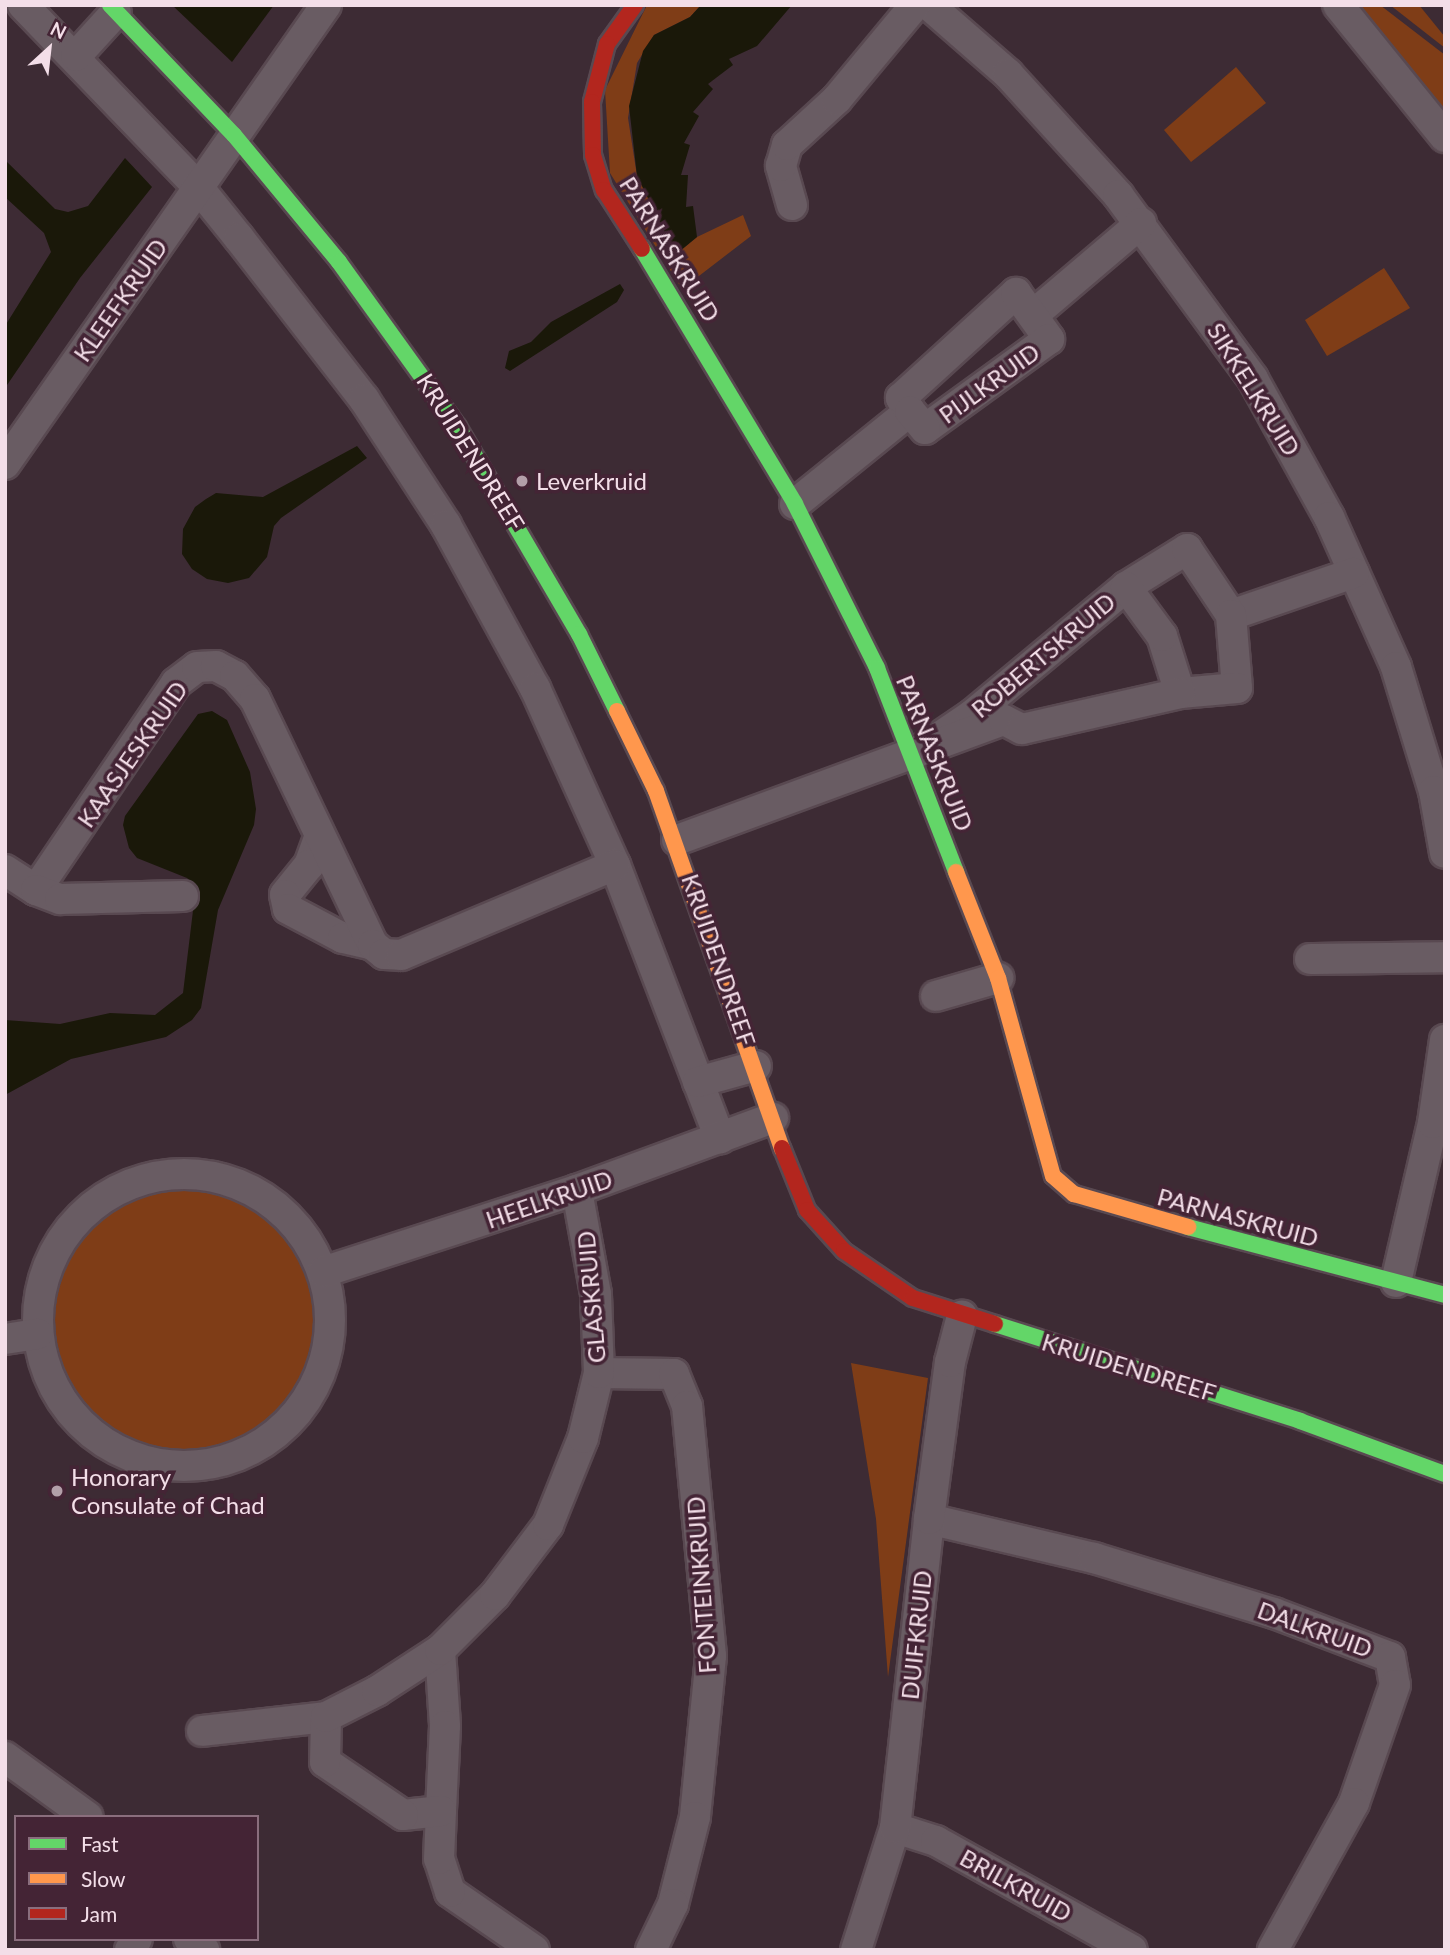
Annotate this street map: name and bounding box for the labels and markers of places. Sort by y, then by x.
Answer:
place label: Leverkruid [536,467,647,495]
marker: Leverkruid [514,473,530,489]
place label: Honorary Consulate of Chad [71,1463,265,1519]
marker: Honorary Consulate of Chad [49,1483,65,1499]

